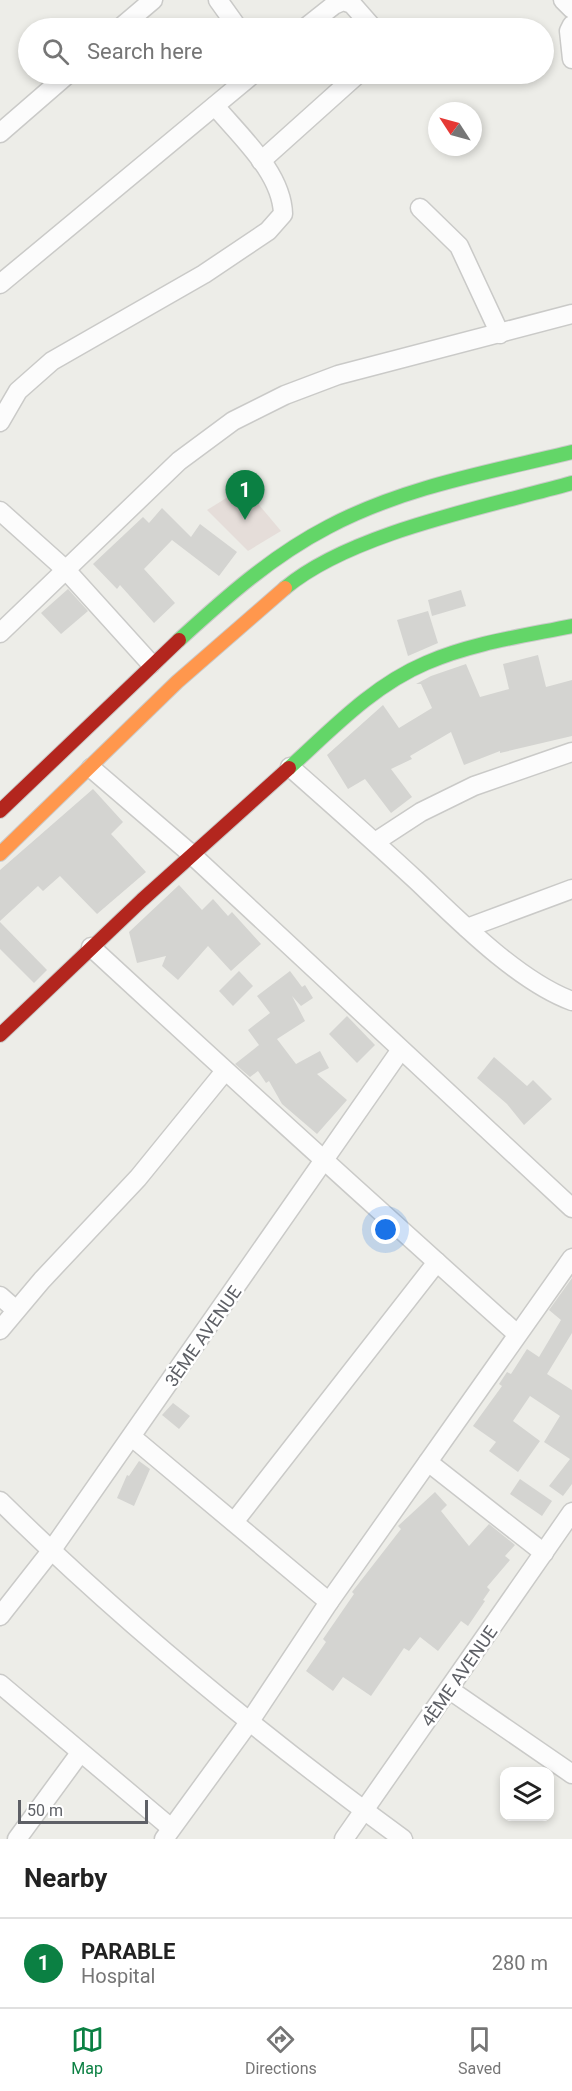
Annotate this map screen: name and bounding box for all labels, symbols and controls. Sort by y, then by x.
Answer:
search box [18,18,554,84]
icon: search [39,35,72,68]
text: Search here [87,39,203,64]
north arrow [428,102,482,156]
pin: 1 [226,470,264,520]
your location [371,1215,400,1244]
street label: 3ÈME AVENUE [161,1282,245,1390]
street label: 4ÈME AVENUE [417,1622,501,1730]
map controls [500,1767,554,1821]
button: layers [500,1767,554,1821]
scale bar [18,1797,148,1824]
text: 50 m [27,1801,63,1820]
text: Nearby [24,1863,107,1893]
text: PARABLE [81,1939,175,1964]
text: 1 [38,1951,49,1975]
text: 280 m [492,1951,548,1975]
text: Hospital [81,1964,155,1988]
tab: Map [71,2023,104,2078]
tab: Directions [245,2023,317,2078]
tab: Saved [458,2023,501,2078]

